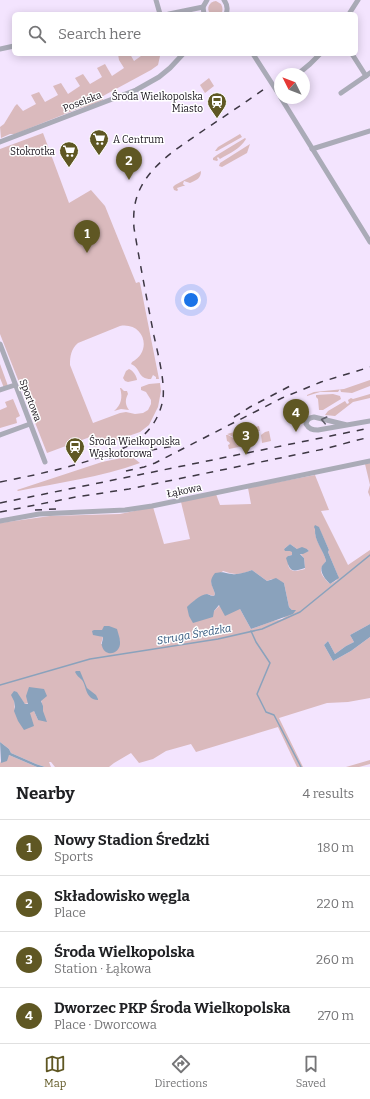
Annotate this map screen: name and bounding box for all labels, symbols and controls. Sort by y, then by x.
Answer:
search box [12,12,358,56]
icon: search [26,23,48,45]
text: Search here [58,25,141,43]
north arrow [274,68,310,104]
street label: Poselska [61,89,104,115]
place label: Środa Wielkopolska Miasto [112,89,204,115]
station icon: Środa Wielkopolska Miasto [206,91,228,119]
supermarket icon: A Centrum [88,128,110,156]
place label: A Centrum [113,134,164,146]
supermarket icon: Stokrotka [58,140,80,168]
place label: Stokrotka [10,146,56,158]
pin: 2 [116,147,142,180]
pin: 1 [74,220,100,253]
your location [181,290,201,310]
street label: Sportowa [17,378,44,424]
pin: 4 [283,399,309,432]
one-way arrow [321,416,327,424]
pin: 3 [233,422,259,455]
place label: Środa Wielkopolska Wąskotorowa [89,434,181,460]
station icon: Środa Wielkopolska Wąskotorowa [64,436,86,464]
street label: Łąkowa [166,481,203,501]
water label: Struga Średzka [156,621,232,647]
text: Nearby [16,783,75,804]
text: 4 results [302,786,354,801]
text: Nowy Stadion Średzki [54,831,209,849]
text: 1 [26,840,32,855]
text: 180 m [318,840,354,855]
text: Sports [54,849,93,864]
text: Składowisko węgla [54,887,190,905]
text: 2 [25,896,33,911]
text: 220 m [317,896,354,911]
text: Place [54,905,86,920]
text: Środa Wielkopolska [54,943,195,961]
text: 3 [25,952,33,967]
text: 260 m [316,952,354,967]
text: Station · Łąkowa [54,961,151,976]
text: Dworzec PKP Środa Wielkopolska [54,999,290,1017]
text: 4 [25,1008,33,1023]
text: 270 m [317,1008,354,1023]
text: Place · Dworcowa [54,1017,157,1032]
tab: Map [44,1053,66,1090]
tab: Directions [155,1053,207,1090]
tab: Saved [296,1053,326,1090]

